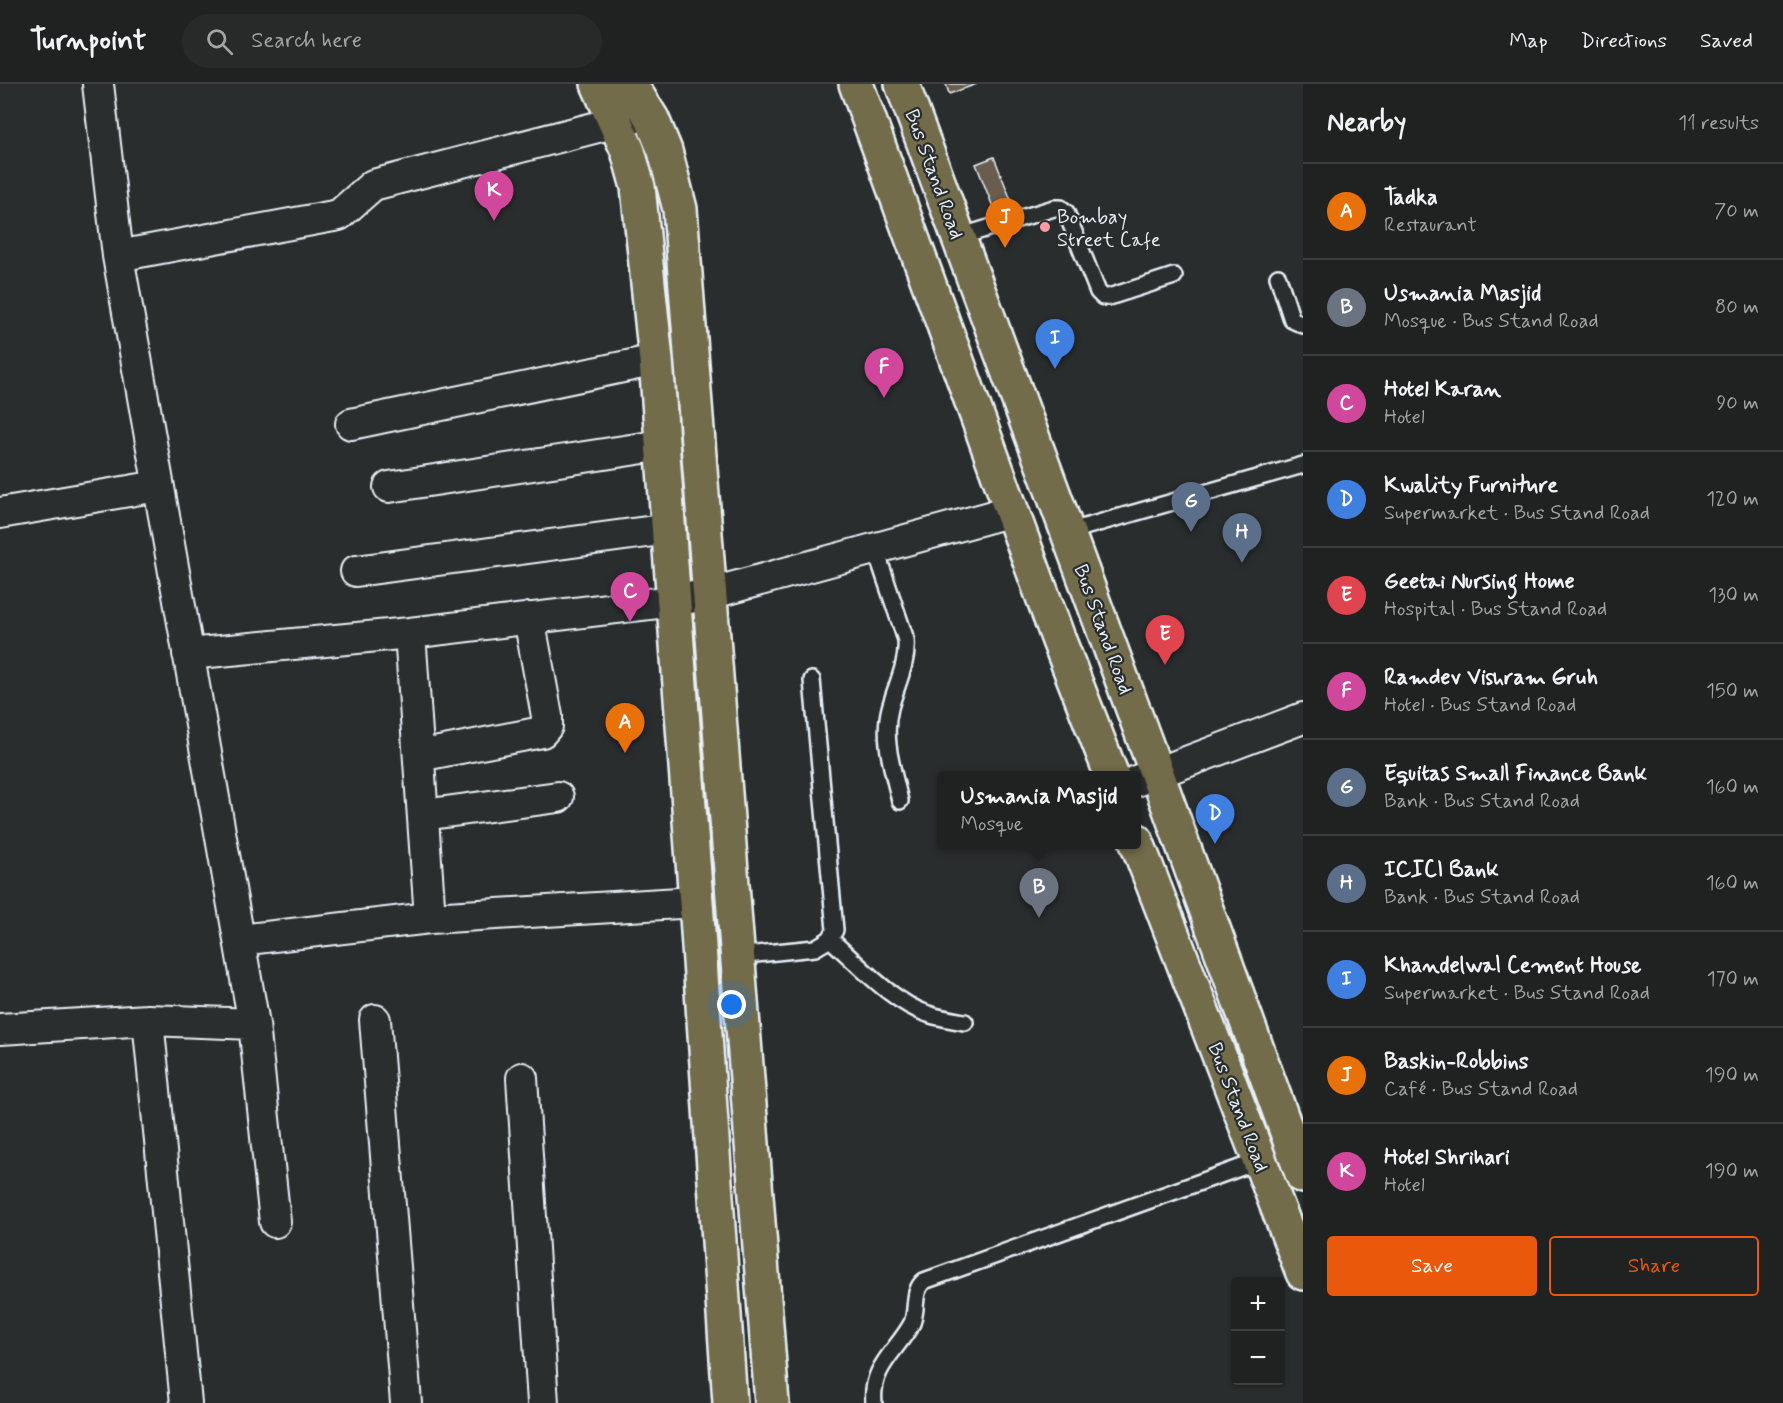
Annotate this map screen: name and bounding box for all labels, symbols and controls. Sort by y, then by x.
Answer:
search box [182,14,602,68]
text: Turnpoint [30,23,146,60]
icon: search [203,25,236,58]
text: Search here [251,27,362,55]
text: Map [1509,27,1548,55]
text: Directions [1581,27,1667,55]
text: Saved [1700,27,1753,55]
street label: Bus Stand Road [898,106,970,243]
text: Nearby [1327,106,1406,140]
text: 11 results [1678,110,1759,137]
pin: K [474,172,514,221]
text: Tadka [1384,184,1438,212]
pin: J [986,198,1024,248]
text: A [1340,198,1353,225]
text: 70 m [1714,198,1759,225]
place label: Bombay Street Cafe [1057,204,1161,254]
text: Restaurant [1384,212,1477,239]
marker: Bombay Street Cafe [1038,220,1052,234]
text: Usmania Masjid [1384,280,1541,308]
text: B [1340,294,1353,321]
text: 80 m [1715,294,1759,321]
text: Mosque · Bus Stand Road [1384,308,1598,335]
pin: I [1036,320,1074,369]
pin: F [864,348,904,398]
text: Hotel Karan [1384,376,1501,404]
text: C [1339,390,1354,417]
text: 90 m [1716,390,1759,417]
text: Hotel [1384,404,1425,431]
text: Kwality Furniture [1384,472,1558,500]
pin: G [1172,482,1210,532]
text: D [1340,486,1353,513]
text: 120 m [1706,486,1759,513]
text: Supermarket · Bus Stand Road [1384,500,1650,527]
pin: H [1222,514,1262,563]
street label: Bus Stand Road [1067,561,1139,698]
text: Geetai Nursing Home [1384,568,1575,596]
pin: C [610,572,650,622]
text: E [1341,582,1352,609]
text: 130 m [1708,582,1759,609]
text: Hospital · Bus Stand Road [1384,596,1607,623]
pin: E [1146,616,1184,665]
text: Ramdev Vishram Gruh [1384,664,1598,692]
text: F [1341,678,1352,705]
text: 150 m [1706,678,1759,705]
text: Hotel · Bus Stand Road [1384,692,1576,719]
pin: A [606,704,644,753]
text: Equitas Small Finance Bank [1384,760,1647,788]
popup [937,771,1141,849]
text: G [1340,774,1353,801]
text: 160 m [1706,774,1759,801]
text: Usmania Masjid [960,783,1118,811]
text: Bank · Bus Stand Road [1384,788,1580,815]
pin: D [1196,794,1234,844]
text: Mosque [960,811,1023,838]
text: ICICI Bank [1384,856,1499,884]
pin: B [1020,868,1058,918]
text: H [1340,870,1353,897]
text: 160 m [1706,870,1759,897]
text: Bank · Bus Stand Road [1384,884,1580,911]
text: Khandelwal Cement House [1384,952,1641,980]
text: I [1341,966,1352,993]
text: 170 m [1707,966,1759,993]
text: Supermarket · Bus Stand Road [1384,980,1650,1007]
your location [717,990,746,1019]
street label: Bus Stand Road [1201,1039,1275,1176]
text: Baskin-Robbins [1384,1048,1529,1076]
text: J [1341,1062,1352,1089]
text: 190 m [1705,1062,1759,1089]
text: Café · Bus Stand Road [1384,1076,1578,1103]
text: Hotel Shrihari [1384,1144,1510,1172]
text: K [1339,1158,1354,1185]
text: 190 m [1705,1158,1759,1185]
text: Hotel [1384,1172,1425,1199]
button: Save [1327,1236,1537,1296]
button: Share [1549,1236,1759,1296]
map controls [1231,1277,1285,1385]
button: + [1231,1277,1285,1331]
button: − [1231,1331,1285,1385]

